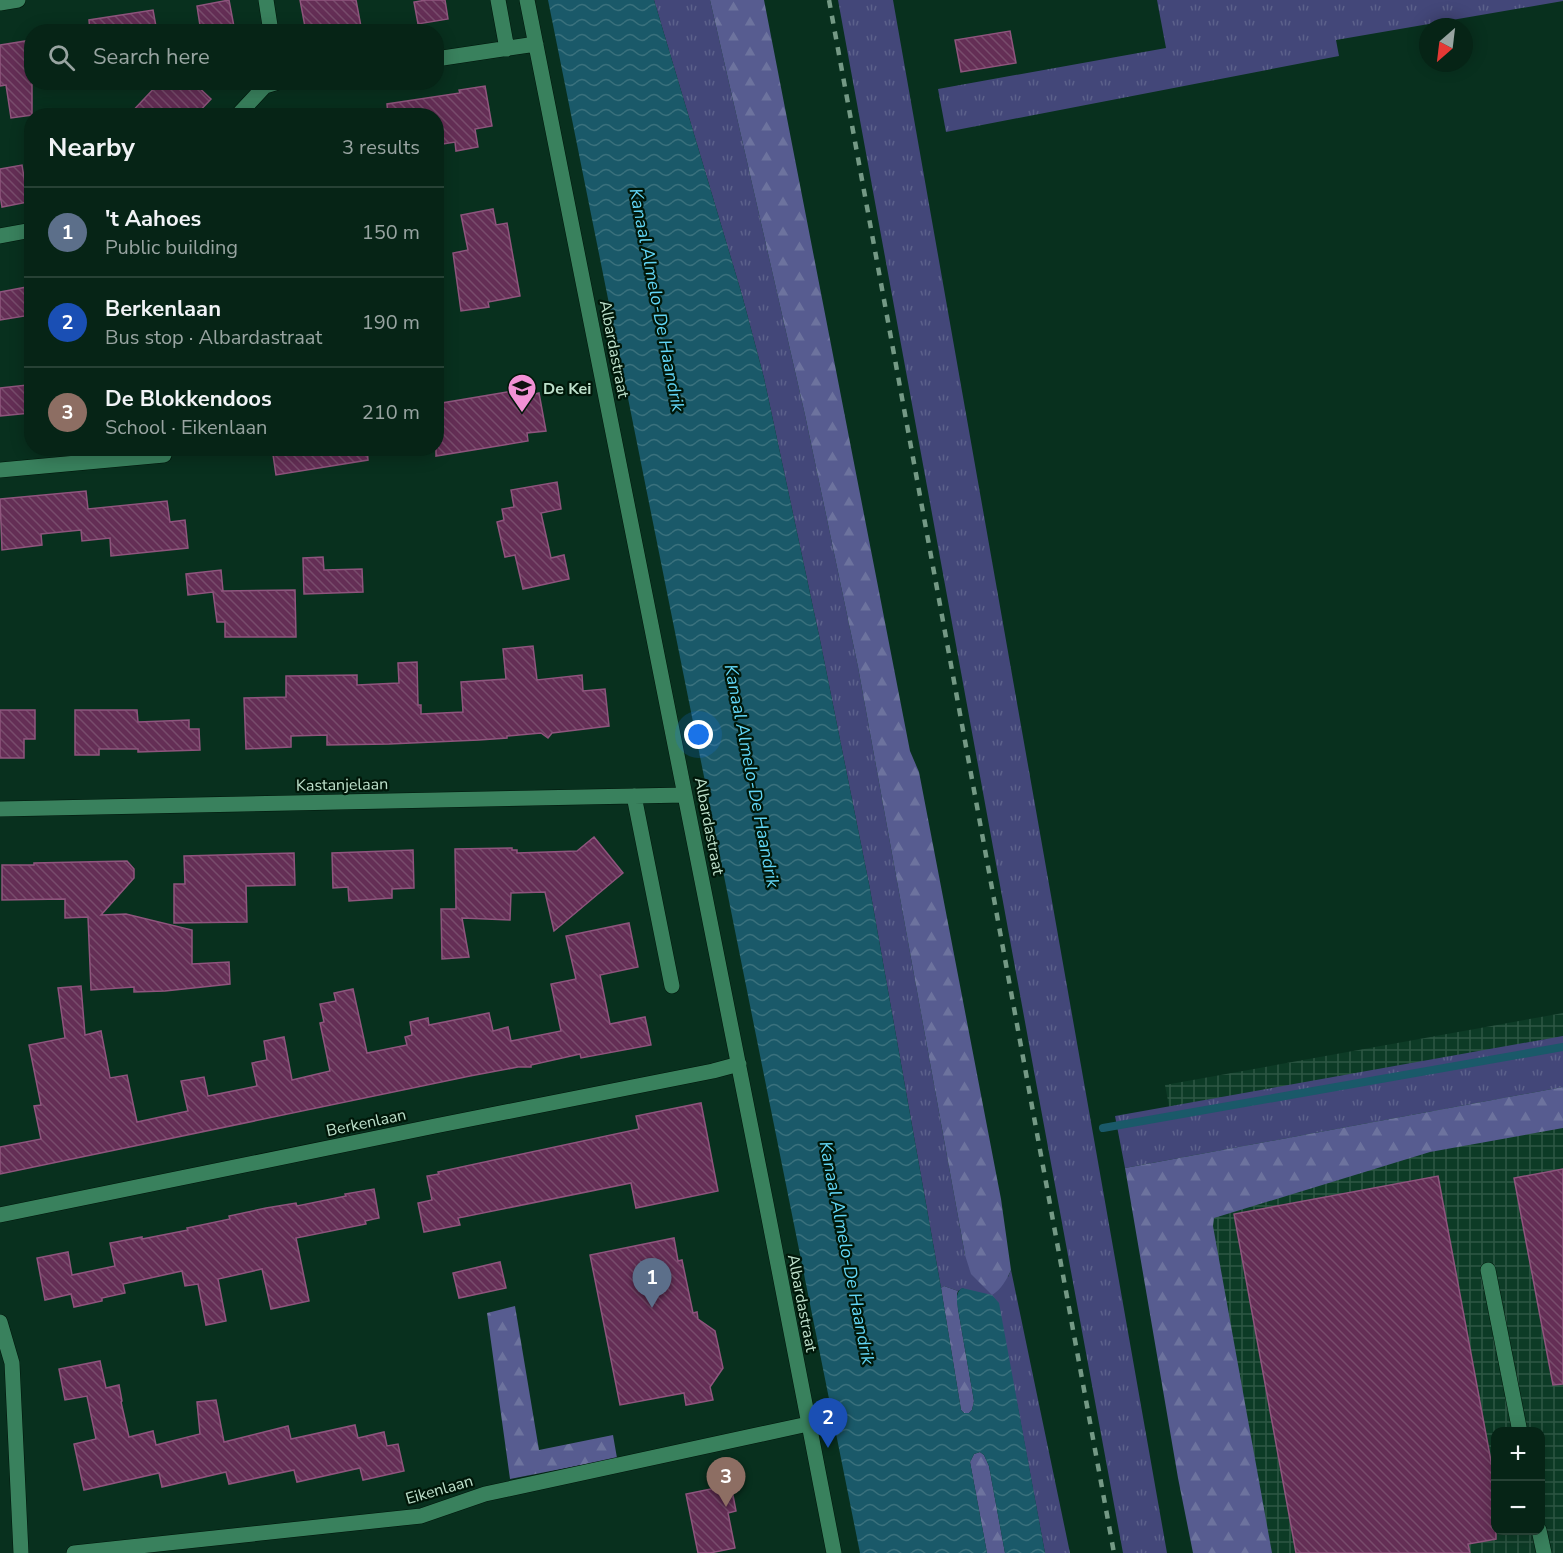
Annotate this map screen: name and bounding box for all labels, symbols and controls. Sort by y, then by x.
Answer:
north arrow [1419,18,1473,72]
search box [24,24,444,90]
icon: search [45,41,78,74]
text: Search here [93,42,210,72]
text: Nearby [48,130,135,165]
text: 3 results [342,134,420,161]
water label: Kanaal Almelo-De Haandrik [624,186,691,415]
text: 't Aahoes [105,204,201,234]
text: 1 [62,219,74,246]
text: 150 m [362,219,420,246]
text: Public building [105,234,238,261]
text: Berkenlaan [105,294,221,324]
street label: Albardastraat [594,298,634,400]
text: 2 [62,309,74,336]
text: 190 m [362,309,420,336]
text: Bus stop · Albardastraat [105,324,322,351]
school or university icon: De Kei [506,372,538,414]
place label: De Kei [543,378,591,400]
text: De Blokkendoos [105,384,272,414]
text: 3 [62,399,74,426]
text: 210 m [362,399,420,426]
text: School · Eikenlaan [105,414,267,441]
water label: Kanaal Almelo-De Haandrik [719,662,786,891]
your location [684,720,713,749]
street label: Kastanjelaan [296,773,388,797]
street label: Albardastraat [689,775,729,877]
street label: Berkenlaan [324,1104,408,1142]
water label: Kanaal Almelo-De Haandrik [814,1139,881,1368]
street label: Albardastraat [782,1252,822,1354]
pin: 1 [632,1258,672,1308]
pin: 2 [808,1398,848,1448]
map controls [1491,1427,1545,1535]
button: + [1491,1427,1545,1481]
pin: 3 [706,1458,746,1507]
street label: Eikenlaan [403,1470,476,1510]
button: − [1491,1481,1545,1535]

